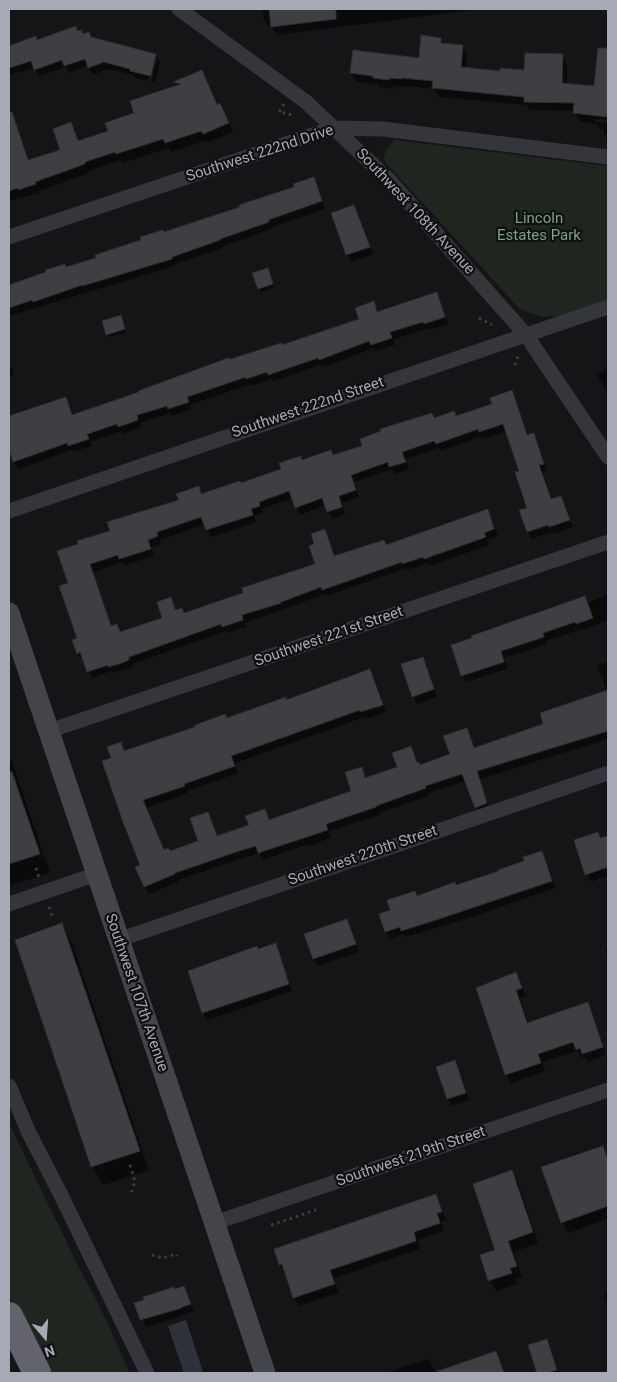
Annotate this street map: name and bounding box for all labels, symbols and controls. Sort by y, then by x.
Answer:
street label: Southwest 222nd Drive [184,122,336,186]
street label: Southwest 108th Avenue [352,145,478,279]
park label: Lincoln Estates Park [497,210,581,245]
street label: Southwest 222nd Street [230,373,386,443]
street label: Southwest 221st Street [252,603,406,671]
street label: Southwest 220th Street [286,822,440,890]
street label: Southwest 107th Avenue [101,912,171,1074]
street label: Southwest 219th Street [334,1123,488,1191]
north arrow [20,1312,70,1362]
text: N [42,1342,57,1360]

